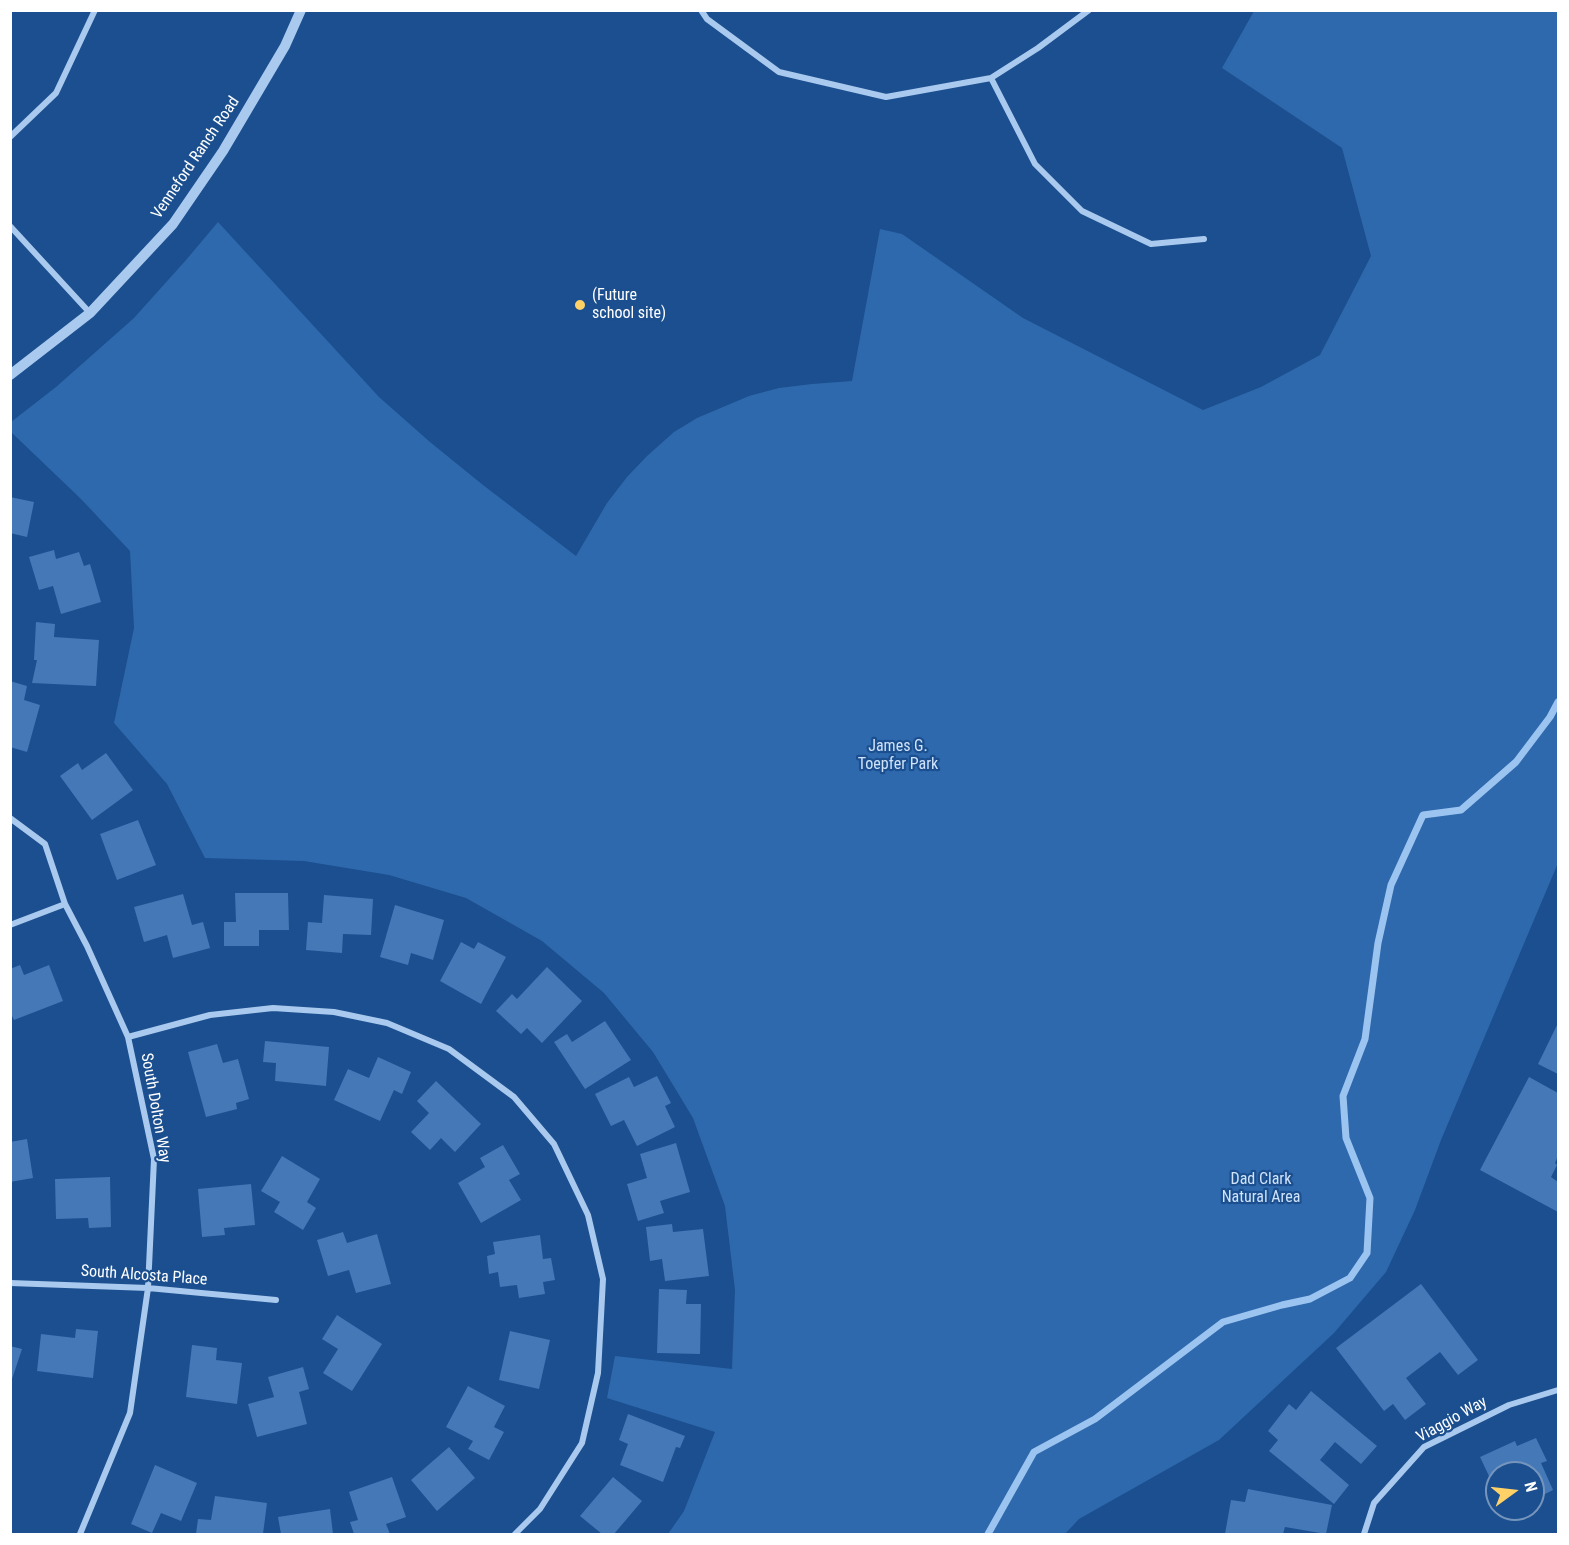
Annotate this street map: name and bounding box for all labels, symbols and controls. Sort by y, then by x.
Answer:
street label: Venneford Ranch Road [148,93,244,223]
place label: (Future school site) [592,286,666,324]
marker: (Future school site) [573,298,587,312]
park label: James G. Toepfer Park [858,737,938,775]
street label: South Dolton Way [136,1052,174,1164]
park label: Dad Clark Natural Area [1222,1170,1300,1208]
street label: South Alcosta Place [80,1262,208,1290]
street label: Viaggio Way [1413,1393,1491,1447]
north arrow [1485,1461,1545,1521]
text: N [1520,1480,1541,1494]

